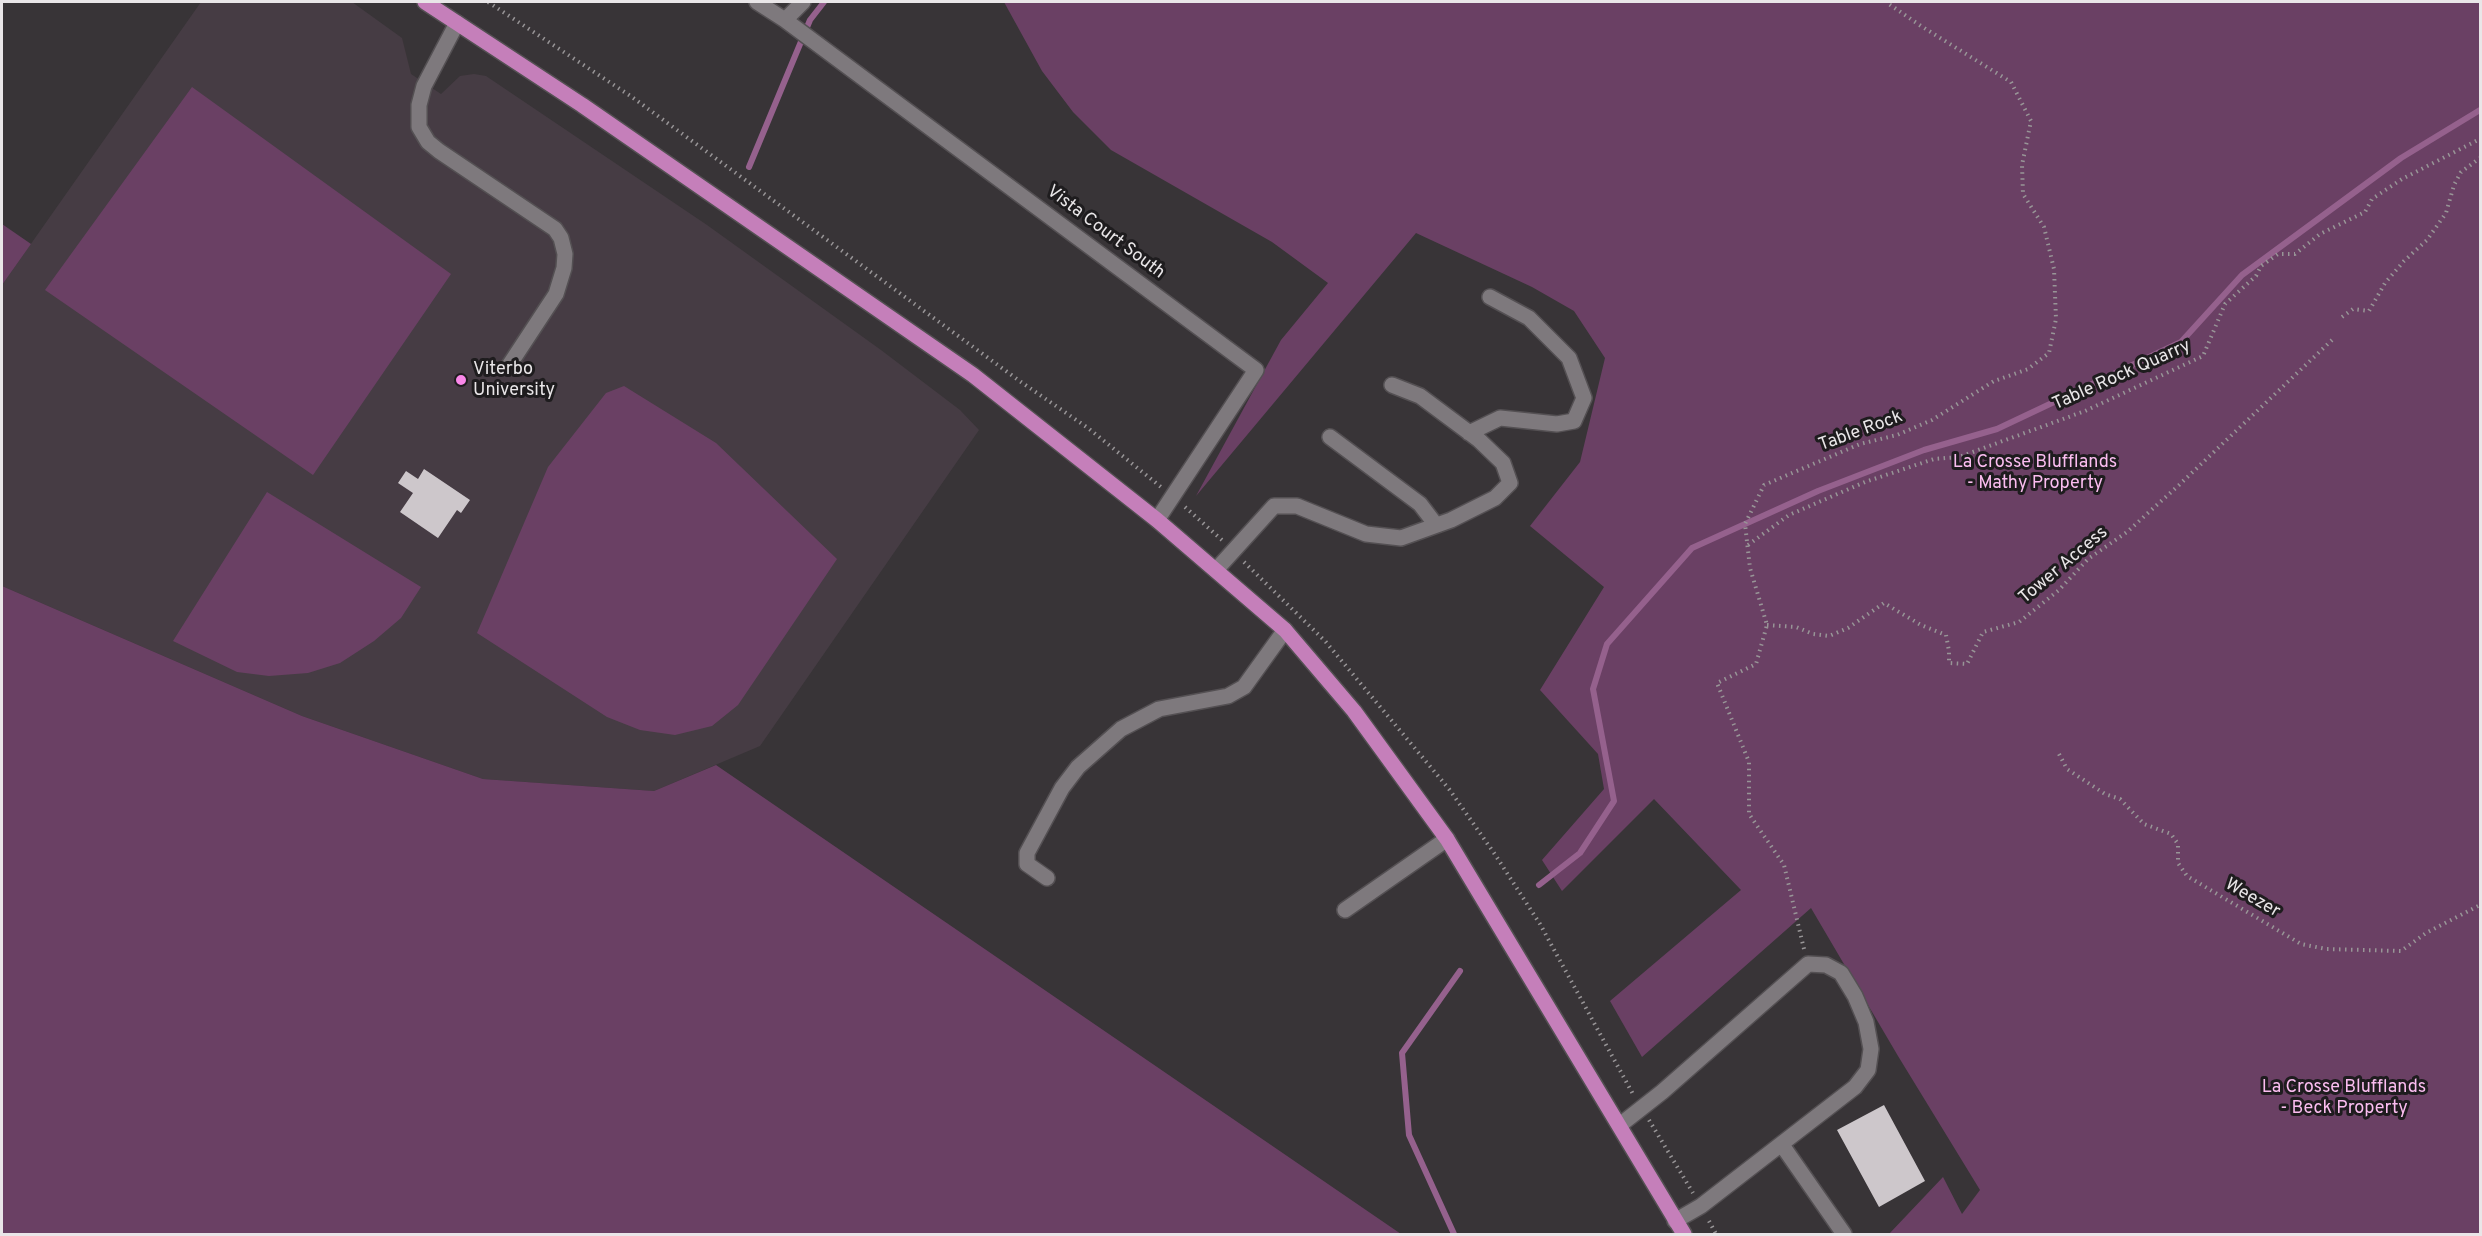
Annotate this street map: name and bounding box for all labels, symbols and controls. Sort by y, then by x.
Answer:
street label: Vista Court South [1042,182,1168,284]
street label: Table Rock Quarry [2050,336,2194,416]
place label: Viterbo University [473,359,555,401]
marker: Viterbo University [454,373,468,387]
street label: Table Rock [1816,407,1906,457]
park label: La Crosse Blufflands - Mathy Property [1953,452,2117,494]
street label: Tower Access [2015,523,2113,609]
street label: Weezer [2221,875,2283,923]
park label: La Crosse Blufflands - Beck Property [2262,1077,2426,1120]

